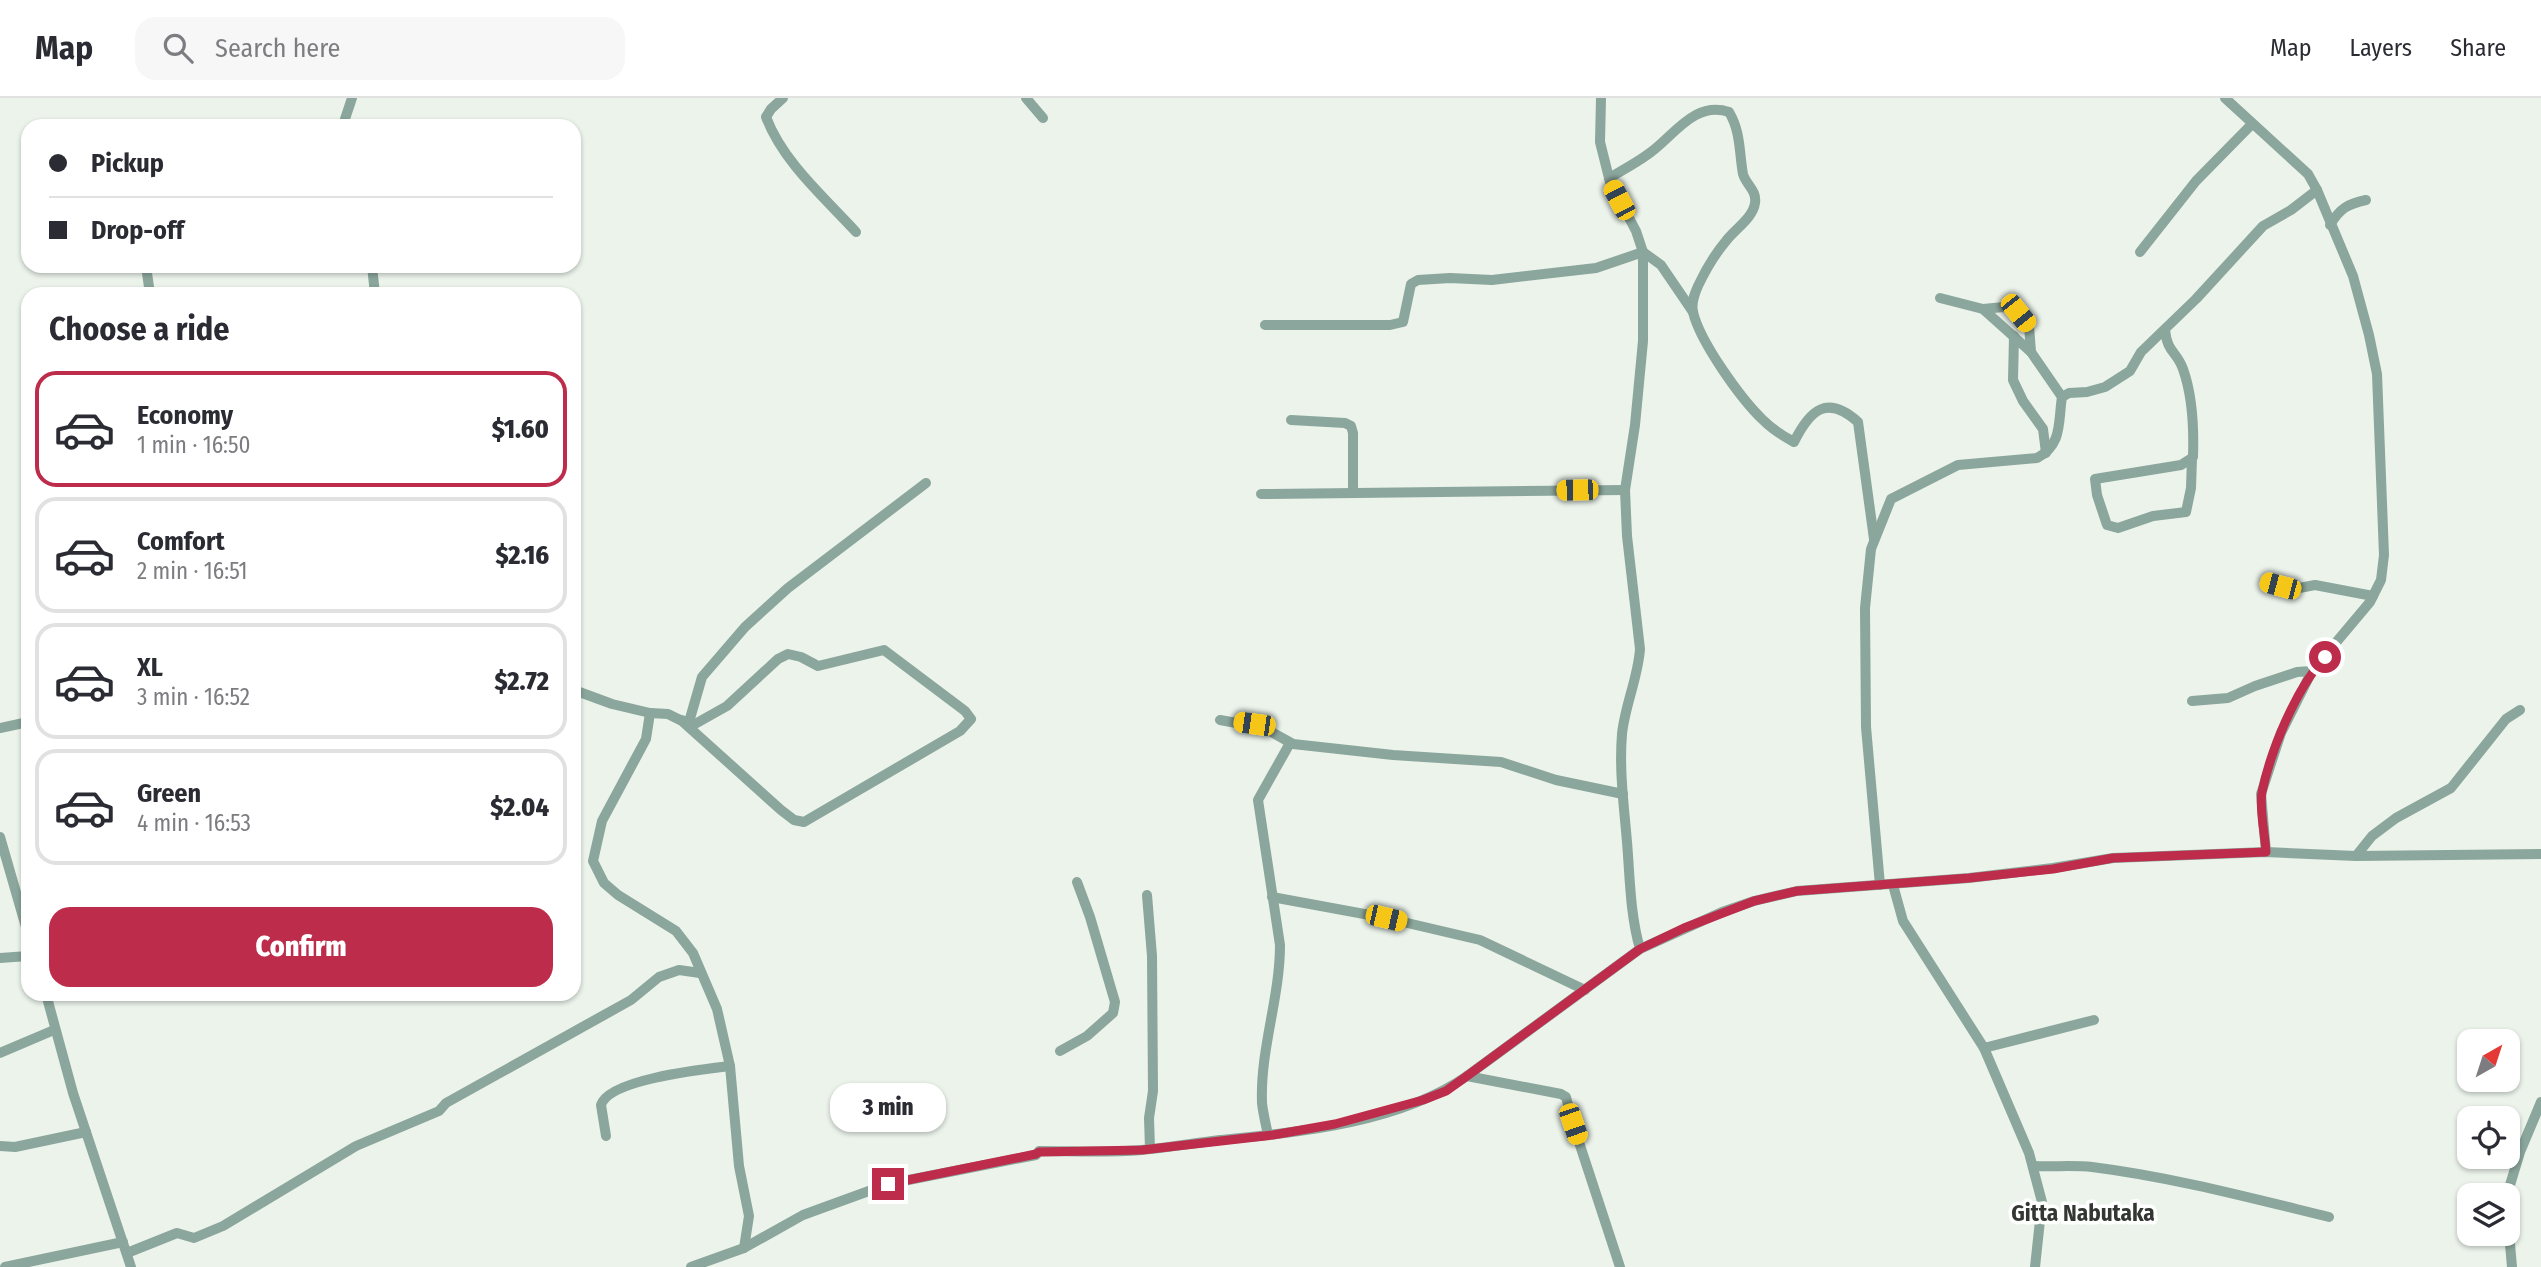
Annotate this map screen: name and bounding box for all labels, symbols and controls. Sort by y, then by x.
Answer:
search box [135,17,625,80]
text: Map [35,28,93,68]
icon: search [159,29,197,67]
text: Search here [215,33,340,64]
text: Map [2270,34,2312,62]
text: Layers [2350,34,2412,62]
text: Share [2450,34,2506,62]
text: Pickup [91,148,164,179]
car [1600,177,1639,223]
text: Drop-off [91,215,184,246]
car [1997,290,2040,336]
text: Choose a ride [49,310,230,348]
icon: car [53,398,116,461]
text: Economy [137,400,233,431]
text: $1.60 [492,414,549,445]
text: 1 min · 16:50 [137,431,251,459]
car [1556,479,1599,501]
icon: car [53,524,116,587]
text: Comfort [137,526,225,557]
text: $2.16 [495,540,549,571]
text: 2 min · 16:51 [137,557,248,585]
car [2257,570,2304,602]
route start [2309,641,2341,673]
icon: car [53,650,116,713]
text: XL [137,652,163,683]
text: $2.72 [494,666,549,697]
text: 3 min · 16:52 [137,683,250,711]
car [1232,711,1277,737]
icon: car [53,776,116,839]
text: Green [137,778,201,809]
text: $2.04 [490,792,549,823]
text: 4 min · 16:53 [137,809,251,837]
car [1364,903,1409,933]
button: Confirm [49,907,553,987]
north arrow [2457,1029,2520,1092]
map controls [2457,1029,2520,1246]
callout: 3 min [830,1082,946,1132]
text: 3 min [862,1093,914,1121]
car [1557,1101,1590,1147]
button: locate [2457,1106,2520,1169]
route end [872,1168,904,1200]
button: layers [2457,1183,2520,1246]
district label: Gitta Nabutaka [2011,1199,2155,1227]

